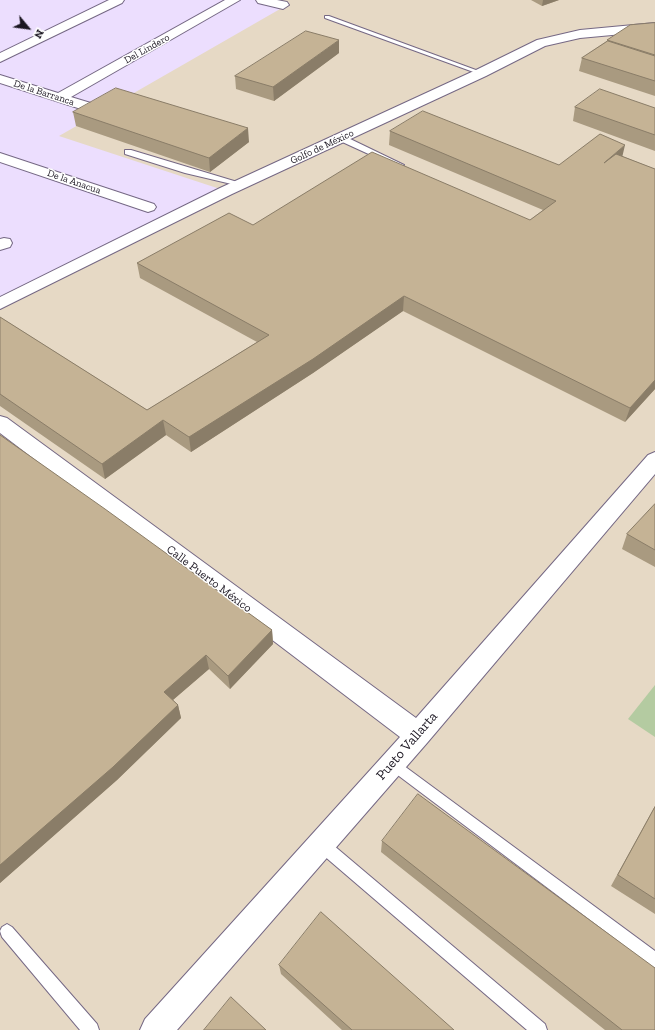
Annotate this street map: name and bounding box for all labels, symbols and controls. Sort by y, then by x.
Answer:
north arrow [8,8,48,48]
text: N [31,27,47,41]
street label: Del Lindero [122,32,172,66]
street label: De la Barranca [12,78,76,108]
street label: Golfo de México [288,127,356,167]
street label: De la Anacua [46,167,102,197]
street label: Calle Puerto México [164,542,254,616]
street label: Pueto Vallarta [373,708,441,784]

